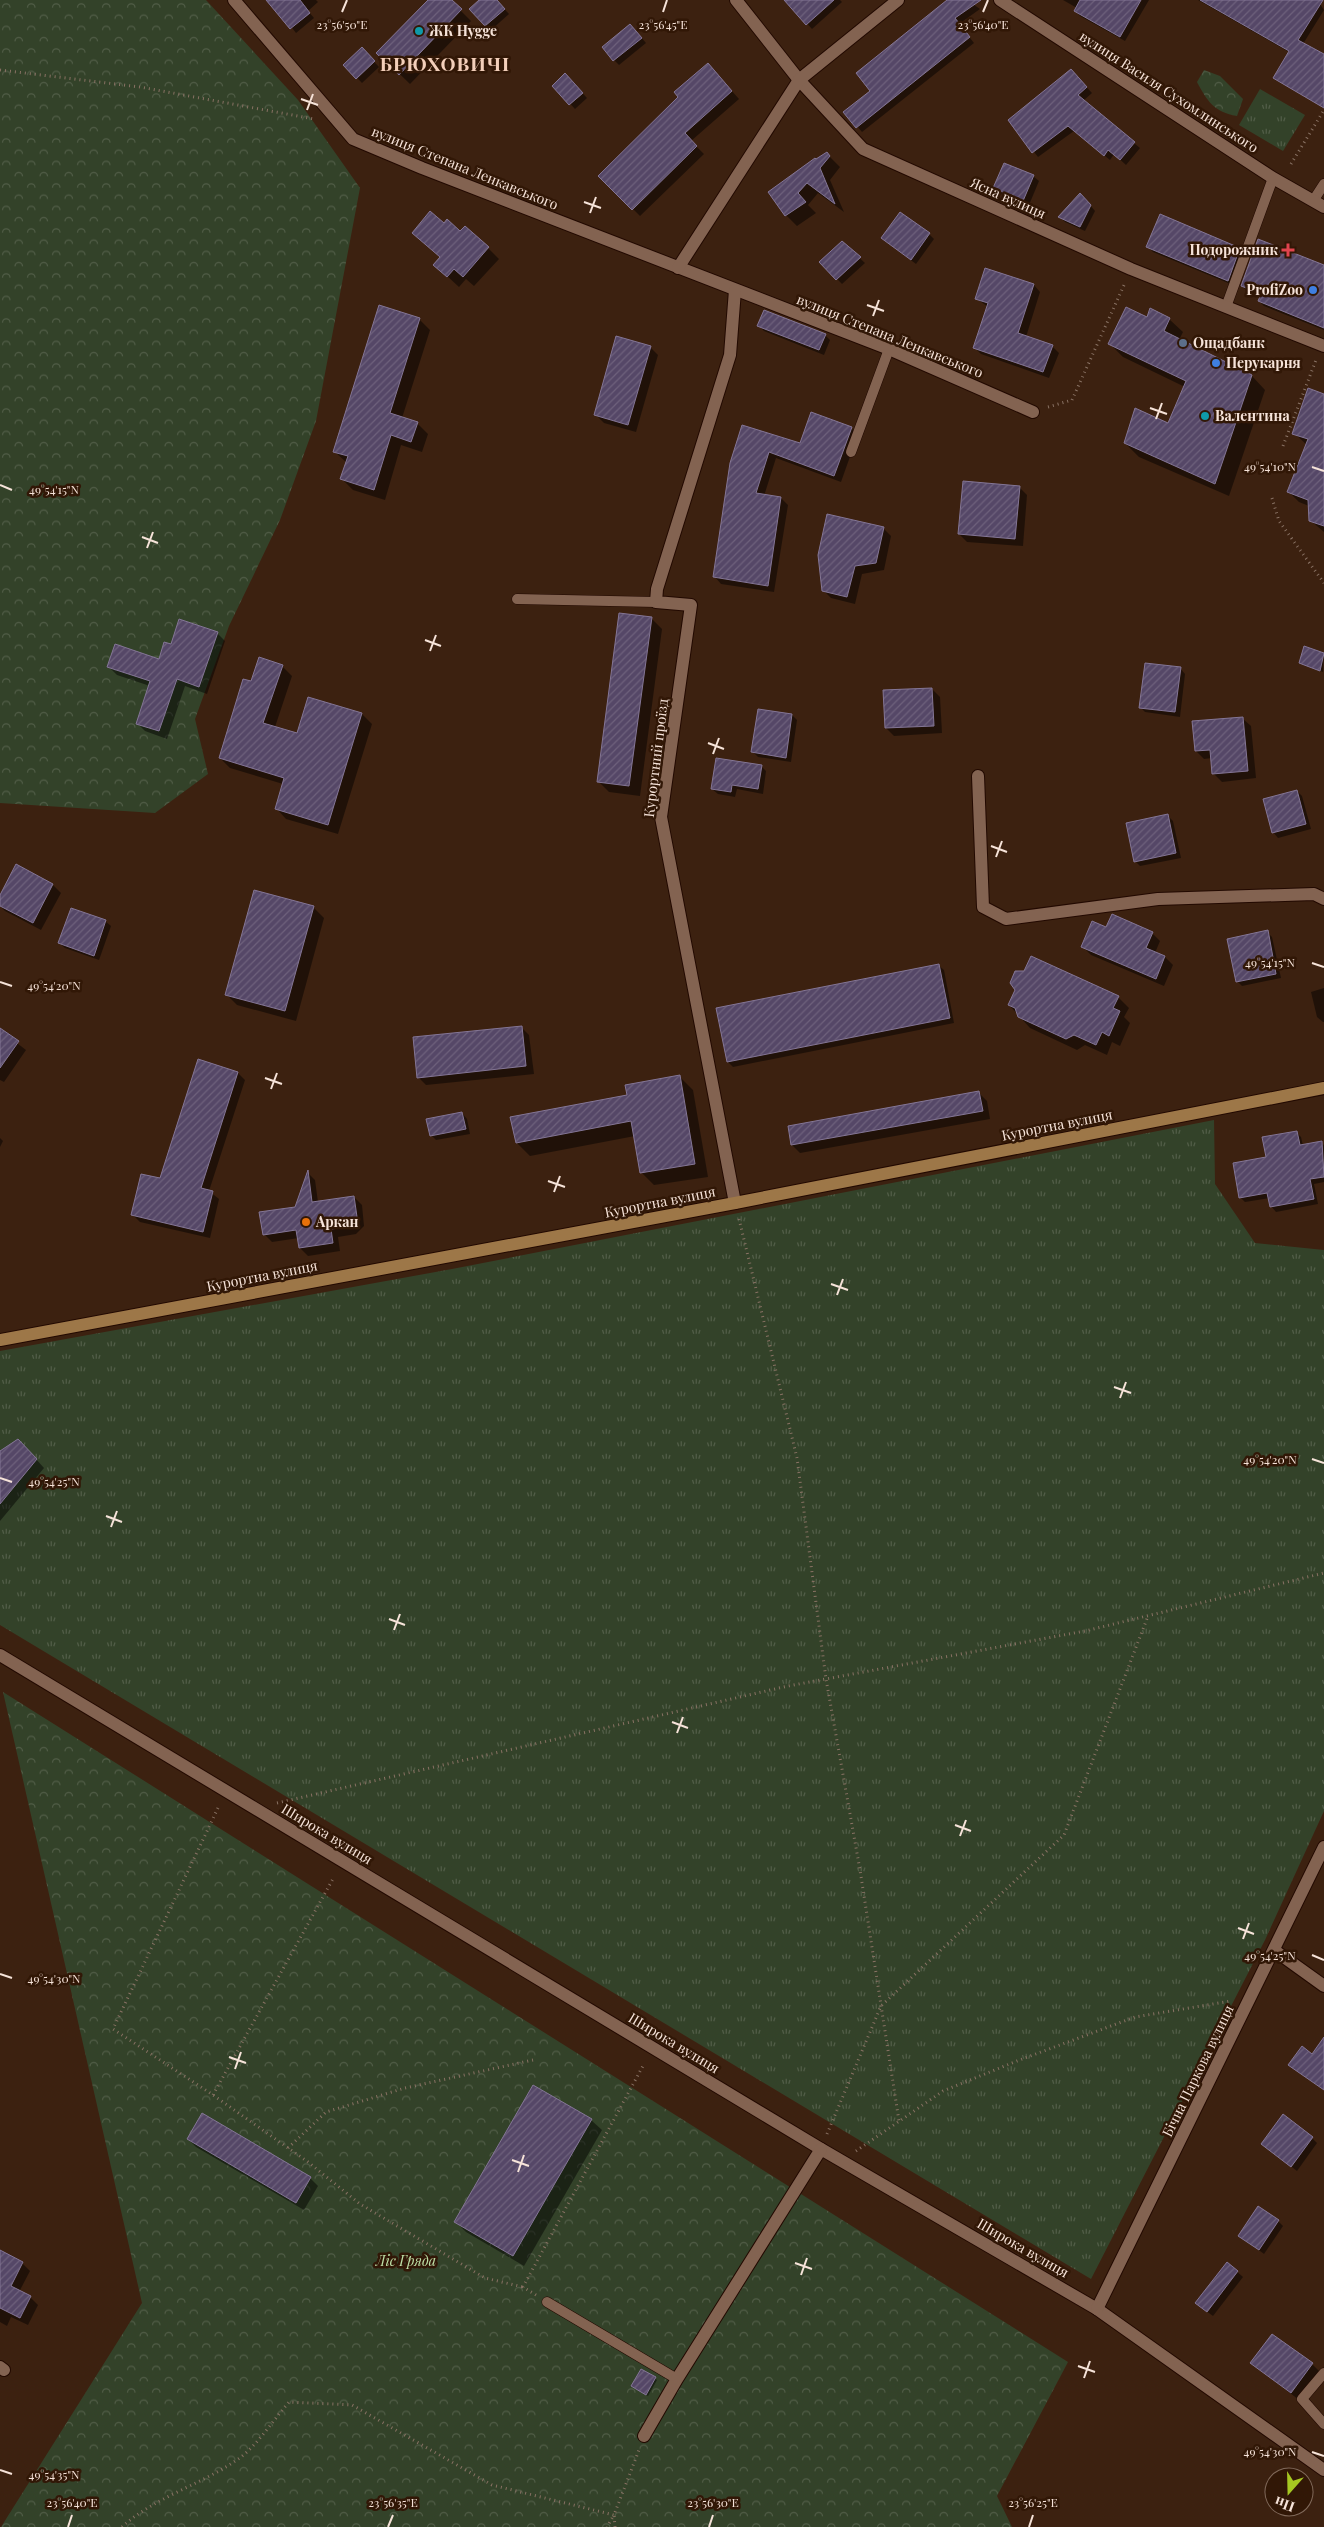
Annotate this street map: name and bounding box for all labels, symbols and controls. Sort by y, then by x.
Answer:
text: 23°56'50"E [316,16,368,32]
text: 23°56'45"E [639,16,688,32]
text: 23°56'40"E [957,16,1009,32]
place label: ЖК Hygge [428,21,497,40]
marker: ЖК Hygge [413,25,425,37]
street label: вулиця Василя Сухомлинського [1076,26,1263,157]
district label: БРЮХОВИЧІ [380,50,510,76]
street label: вулиця Степана Ленкавського [369,121,562,214]
street label: Ясна вулиця [967,172,1049,223]
place label: Подорожник [1189,240,1278,259]
marker: Подорожник [1282,244,1294,256]
place label: ProfiZoo [1246,280,1303,299]
marker: ProfiZoo [1307,284,1319,296]
street label: вулиця Степана Ленкавського [794,289,987,382]
place label: Ощадбанк [1193,333,1265,352]
marker: Ощадбанк [1177,337,1189,349]
place label: Перукарня [1226,353,1301,372]
marker: Перукарня [1210,357,1222,369]
place label: Валентина [1215,406,1290,425]
marker: Валентина [1199,410,1211,422]
text: 49°54'10"N [1244,458,1297,474]
text: 49°54'15"N [29,481,79,497]
street label: Курортний проїзд [639,697,672,818]
text: 49°54'15"N [1245,954,1295,970]
text: 49°54'20"N [27,977,81,993]
street label: Курортна вулиця [1000,1104,1114,1145]
street label: Курортна вулиця [603,1181,717,1222]
place label: Аркан [315,1212,358,1231]
marker: Аркан [300,1216,312,1228]
street label: Курортна вулиця [205,1255,319,1296]
text: 49°54'20"N [1243,1451,1297,1467]
text: 49°54'25"N [28,1473,80,1489]
street label: Широка вулиця [278,1799,377,1868]
text: 49°54'25"N [1244,1947,1296,1963]
text: 49°54'30"N [27,1970,81,1986]
street label: Бічна Паркова вулиця [1157,2001,1238,2140]
street label: Широка вулиця [625,2008,724,2077]
street label: Широка вулиця [974,2214,1073,2282]
park label: Ліс Гряда [375,2251,436,2270]
text: 49°54'30"N [1243,2443,1297,2459]
text: 49°54'35"N [29,2466,80,2482]
north arrow [1264,2467,1314,2517]
text: Пн [1272,2492,1297,2517]
text: 23°56'40"E [46,2494,98,2510]
text: 23°56'35"E [368,2494,418,2510]
text: 23°56'30"E [687,2494,739,2510]
text: 23°56'25"E [1008,2494,1058,2510]

